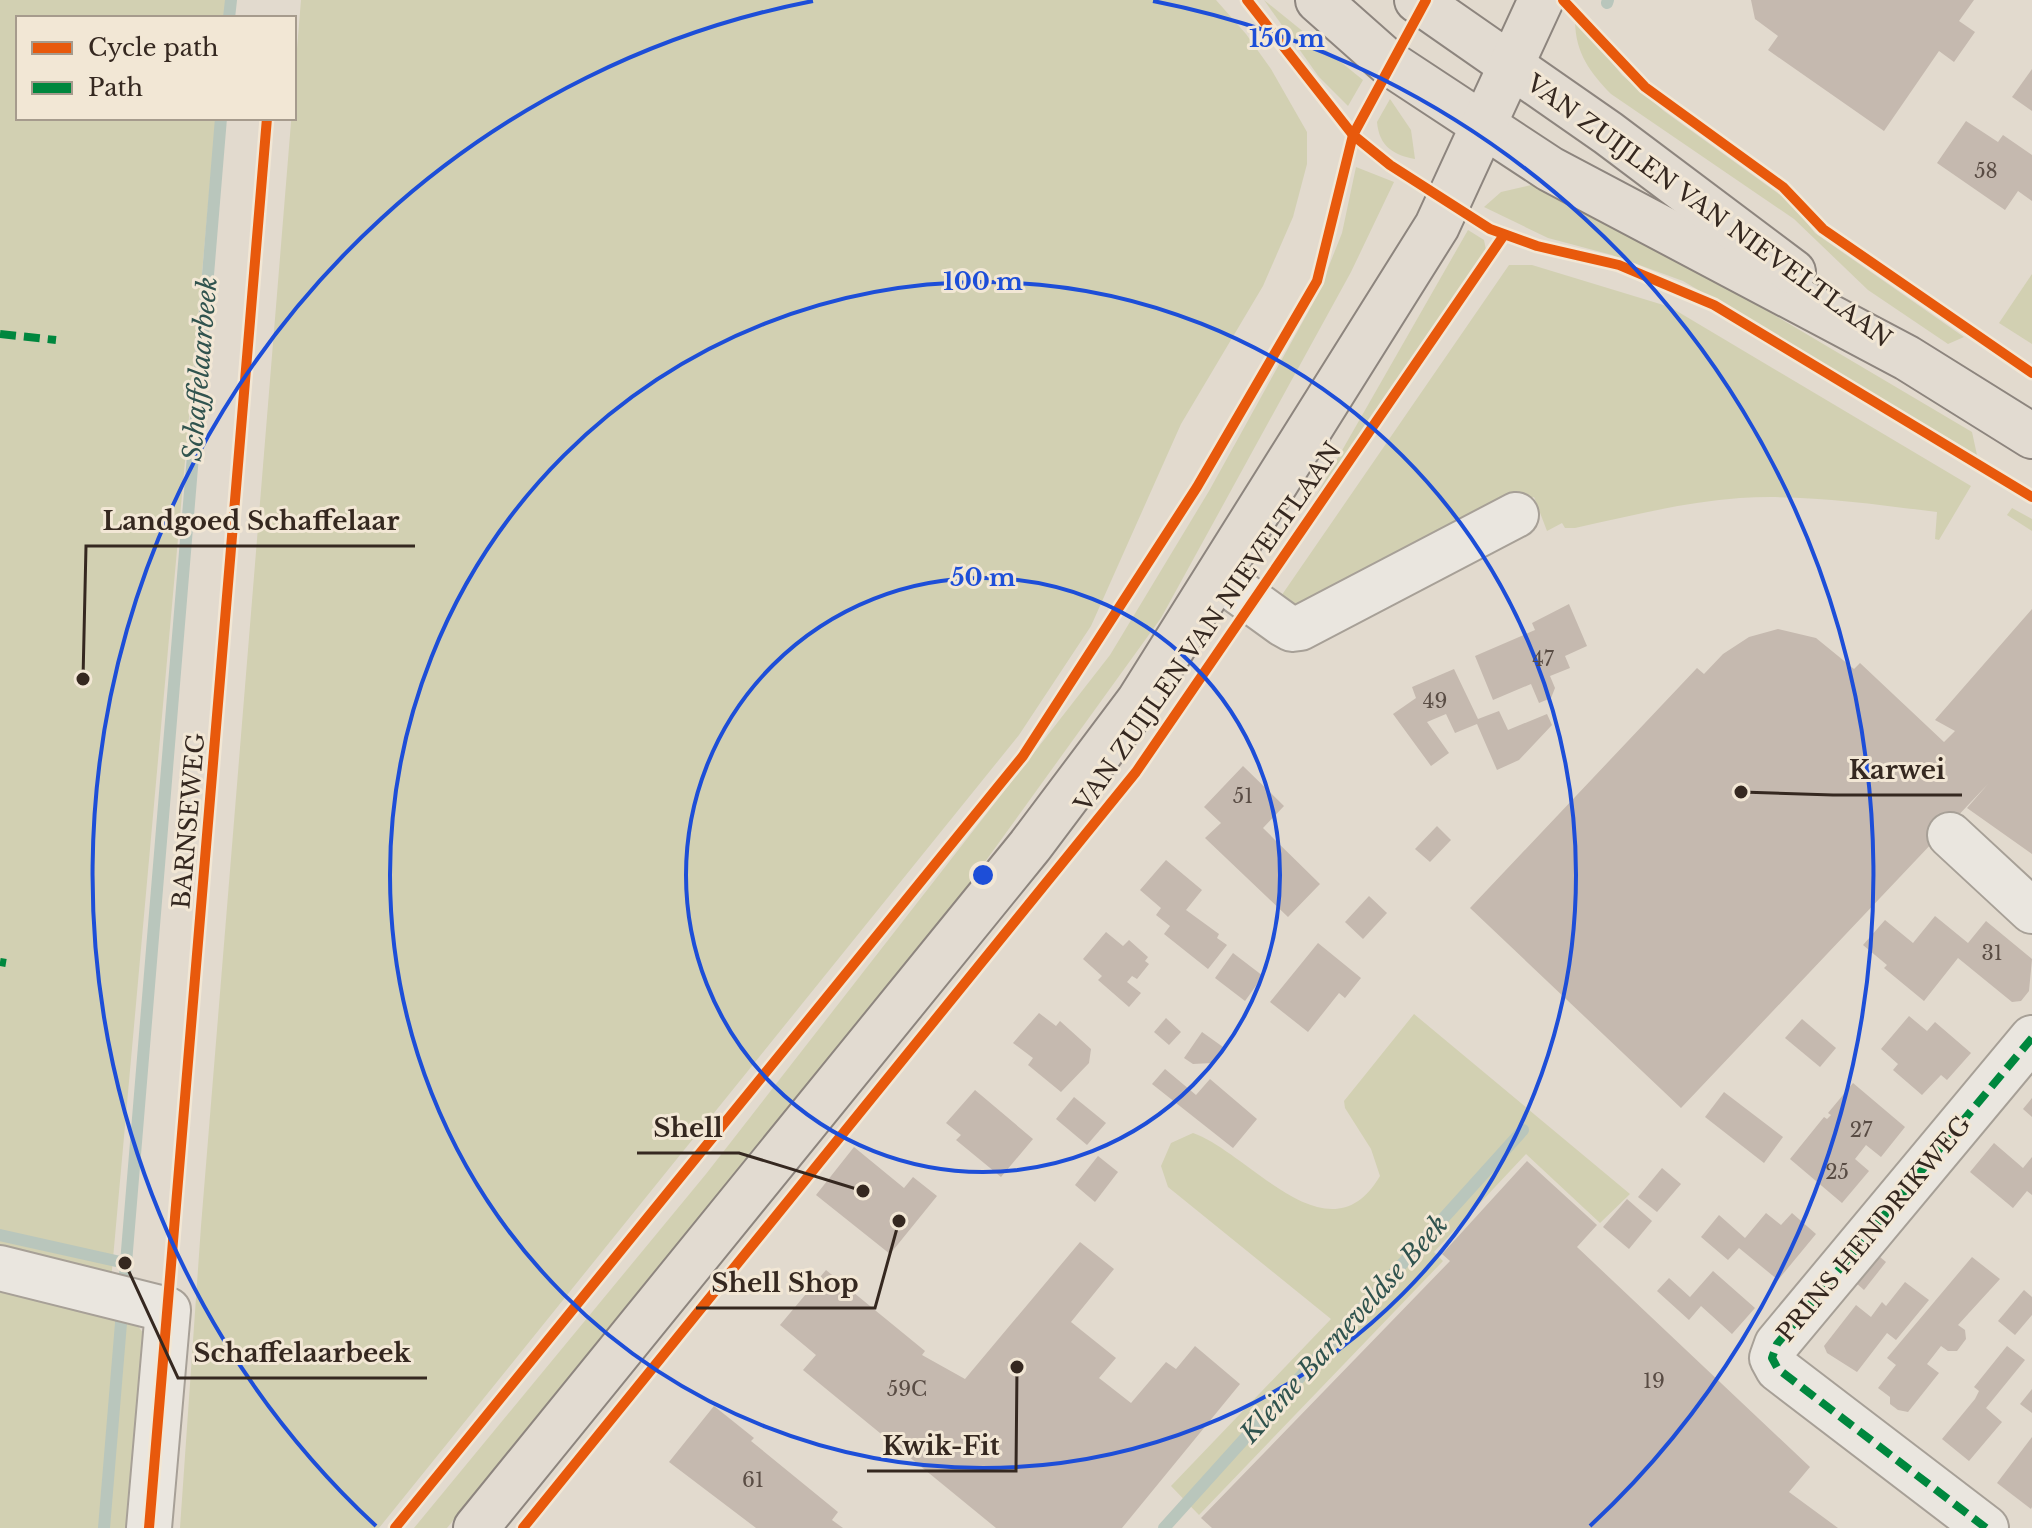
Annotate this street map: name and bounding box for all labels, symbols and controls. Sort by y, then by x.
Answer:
legend [16,16,296,120]
text: 150 m [1249,24,1325,53]
text: Cycle path [88,33,219,62]
street label: VAN ZUIJLEN VAN NIEVELTLAAN [1520,68,1898,353]
text: Path [88,73,143,102]
house number: 58 [1974,159,1998,183]
text: 100 m [943,267,1023,296]
water label: Schaffelaarbeek [176,275,224,463]
street label: VAN ZUIJLEN VAN NIEVELTLAAN [1068,436,1347,818]
callout: Landgoed Schaffelaar [86,496,415,546]
text: Landgoed Schaffelaar [103,505,399,537]
text: 50 m [950,563,1016,592]
house number: 47 [1532,647,1555,671]
house number: 49 [1423,689,1447,713]
street label: BARNSEWEG [166,732,211,910]
callout: Karwei [1833,745,1962,795]
text: Karwei [1849,754,1945,786]
house number: 51 [1233,784,1253,808]
centre of rings [969,861,997,889]
house number: 31 [1981,941,2003,965]
callout: Shell [637,1103,739,1153]
street label: PRINS HENDRIKWEG [1771,1110,1977,1347]
text: Shell [653,1112,723,1144]
house number: 27 [1850,1118,1873,1142]
house number: 25 [1825,1160,1849,1184]
water label: Kleine Barneveldse Beek [1233,1209,1455,1450]
callout: Shell Shop [696,1258,875,1308]
text: Shell Shop [711,1267,859,1299]
callout: Schaffelaarbeek [178,1328,427,1378]
text: Schaffelaarbeek [193,1337,412,1369]
house number: 19 [1643,1369,1665,1393]
house number: 59C [887,1377,927,1401]
callout: Kwik-Fit [867,1421,1016,1471]
text: Kwik-Fit [882,1430,1000,1462]
house number: 61 [742,1468,764,1492]

